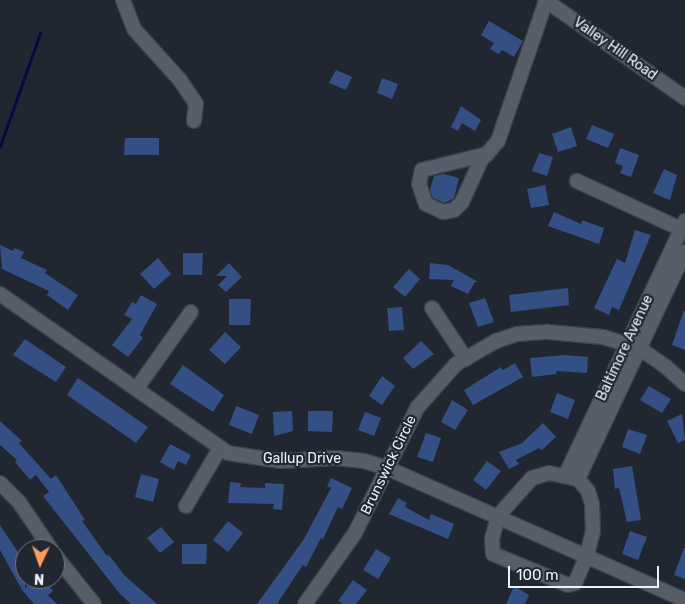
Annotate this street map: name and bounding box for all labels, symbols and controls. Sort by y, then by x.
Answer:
street label: Valley Hill Road [570,14,660,84]
street label: Baltimore Avenue [593,292,657,404]
street label: Brunswick Circle [358,413,420,517]
street label: Gallup Drive [263,451,341,467]
north arrow [15,539,65,589]
scale bar [510,556,661,588]
text: 100 m [516,566,558,584]
text: N [34,570,45,587]

